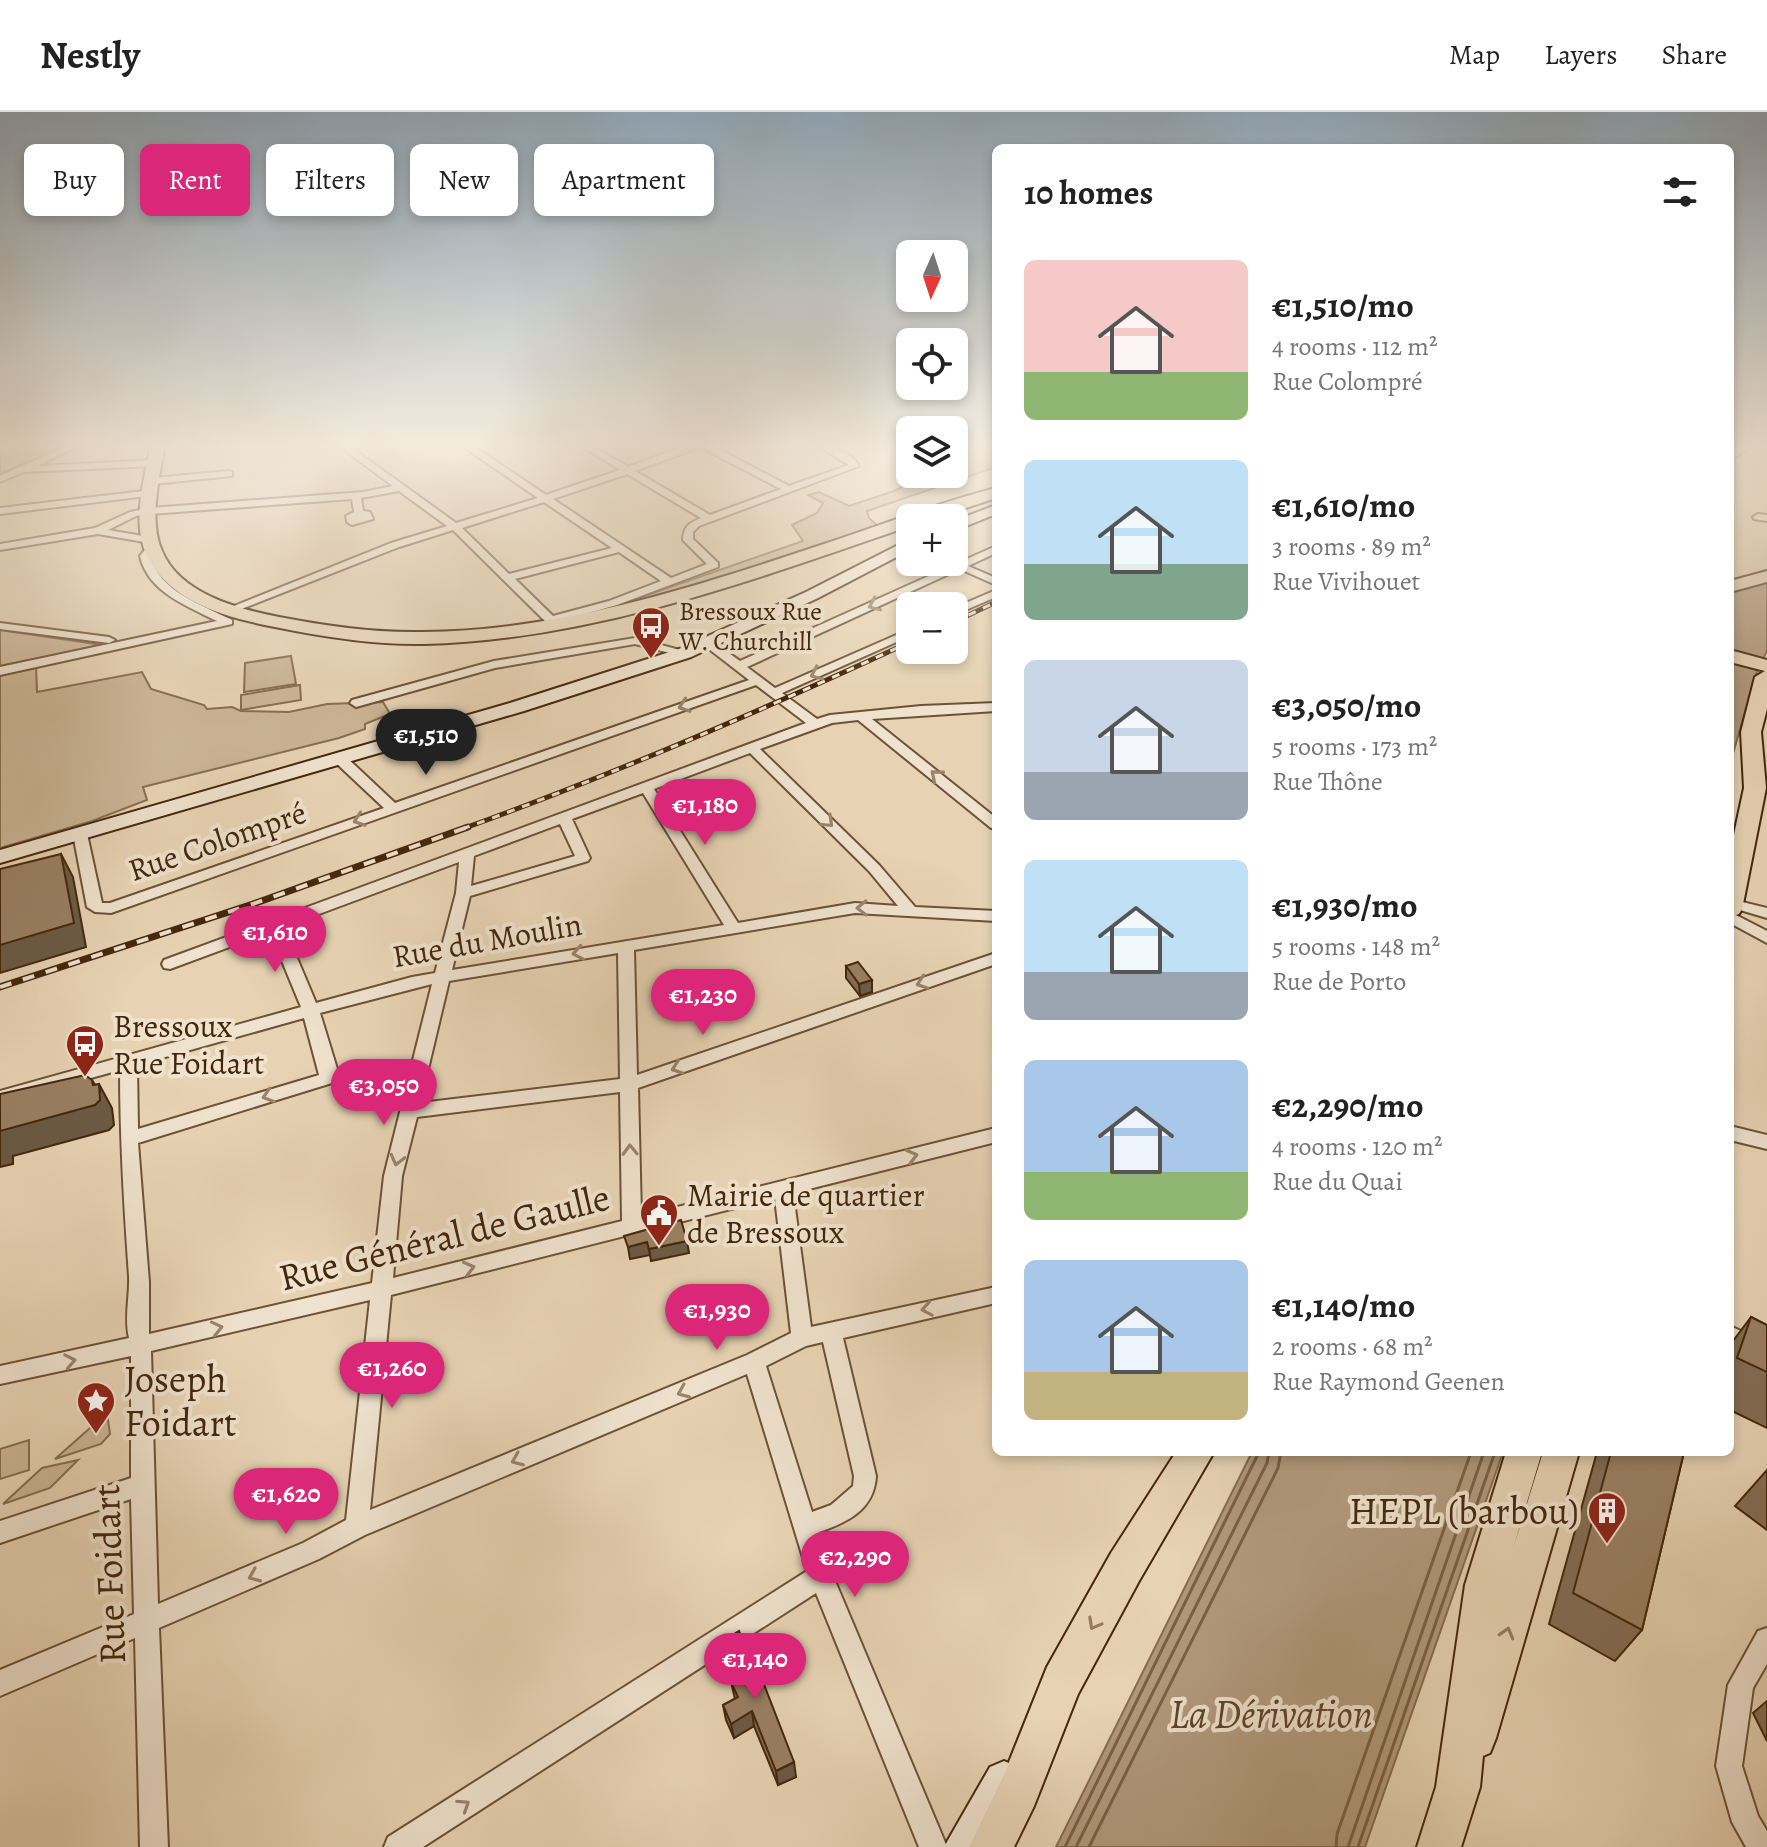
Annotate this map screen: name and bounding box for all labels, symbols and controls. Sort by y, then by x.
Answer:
text: Nestly [40,29,140,81]
text: Map [1449,36,1500,74]
text: Layers [1544,36,1617,74]
text: Share [1661,36,1727,74]
chip: Buy [24,144,124,216]
chip: Rent [140,144,250,216]
chip: Filters [266,144,394,216]
chip: New [410,144,518,216]
chip: Apartment [534,144,714,216]
text: 10 homes [1024,169,1153,216]
icon: filters [1658,170,1702,214]
north arrow [896,240,968,312]
map controls [896,240,968,664]
text: €1,510/mo [1272,282,1414,329]
icon: home [1088,292,1184,388]
button: locate [896,328,968,400]
text: 4 rooms · 112 m² [1272,329,1438,364]
text: Rue Colompré [1272,364,1423,399]
button: layers [896,416,968,488]
text: €1,610/mo [1272,482,1415,529]
icon: home [1088,492,1184,588]
button: + [896,504,968,576]
text: 3 rooms · 89 m² [1272,529,1431,564]
text: Rue Vivihouet [1272,564,1420,599]
button: − [896,592,968,664]
place label: Bressoux Rue W. Churchill [678,594,822,659]
one-way arrow [868,595,883,611]
bus stop icon: Bressoux Rue W. Churchill [630,605,672,660]
one-way arrow [810,664,824,680]
text: €3,050/mo [1272,682,1421,729]
icon: home [1088,692,1184,788]
one-way arrow [677,697,691,713]
pin: €1,510 [361,709,491,777]
text: €1,510 [394,717,458,752]
text: 5 rooms · 173 m² [1272,729,1437,764]
text: Rue Thône [1272,764,1383,799]
one-way arrow [930,771,945,785]
pin: €1,180 [640,779,770,847]
text: €1,180 [672,787,738,822]
street label: Rue Colompré [122,790,312,892]
one-way arrow [353,810,367,827]
one-way arrow [819,813,833,828]
text: €1,930/mo [1272,882,1418,929]
icon: home [1088,892,1184,988]
one-way arrow [855,900,868,917]
street label: Rue du Moulin [389,902,585,978]
pin: €1,610 [210,906,340,974]
text: €1,610 [242,914,308,949]
text: 5 rooms · 148 m² [1272,929,1440,964]
one-way arrow [571,944,585,961]
text: Rue de Porto [1272,964,1406,999]
pin: €1,230 [638,969,768,1037]
one-way arrow [916,974,930,990]
text: €1,230 [669,977,737,1012]
place label: Bressoux Rue Foidart [113,1004,264,1085]
bus stop icon: Bressoux Rue Foidart [64,1023,106,1078]
pin: €3,050 [319,1059,449,1127]
one-way arrow [670,1059,684,1075]
text: €3,050 [349,1067,419,1102]
text: €2,290/mo [1272,1082,1424,1129]
one-way arrow [261,1087,275,1103]
icon: home [1088,1092,1184,1188]
text: 4 rooms · 120 m² [1272,1129,1442,1164]
one-way arrow [621,1143,638,1156]
one-way arrow [904,1149,918,1166]
one-way arrow [389,1153,406,1166]
text: Rue du Quai [1272,1164,1403,1199]
street label: Rue Général de Gaulle [273,1171,615,1303]
place label: Mairie de quartier de Bressoux [687,1173,925,1254]
public building icon: Mairie de quartier de Bressoux [638,1192,680,1247]
one-way arrow [462,1260,476,1277]
text: €1,140/mo [1272,1282,1415,1329]
pin: €1,930 [652,1284,782,1352]
text: €1,930 [683,1292,751,1327]
icon: home [1088,1292,1184,1388]
one-way arrow [921,1299,934,1316]
one-way arrow [209,1320,223,1337]
text: 2 rooms · 68 m² [1272,1329,1433,1364]
pin: €1,260 [327,1342,457,1410]
text: €1,260 [357,1350,427,1385]
one-way arrow [63,1353,77,1370]
place label: Joseph Foidart [124,1353,237,1449]
text: Rue Raymond Geenen [1272,1364,1505,1399]
place icon: Joseph Foidart [75,1380,117,1435]
one-way arrow [676,1382,691,1398]
one-way arrow [511,1451,525,1467]
pin: €1,620 [221,1468,351,1536]
text: €1,620 [251,1476,321,1511]
street label: Rue Foidart [80,1483,138,1665]
place label: HEPL (barbou) [1349,1485,1579,1537]
building icon: HEPL (barbou) [1586,1490,1628,1545]
pin: €2,290 [790,1531,920,1599]
text: €2,290 [819,1539,891,1574]
one-way arrow [248,1566,262,1582]
one-way arrow [1088,1616,1103,1631]
one-way arrow [1498,1626,1514,1640]
pin: €1,140 [690,1633,820,1701]
text: €1,140 [722,1641,788,1676]
water label: La Dérivation [1169,1687,1373,1742]
one-way arrow [455,1800,470,1815]

